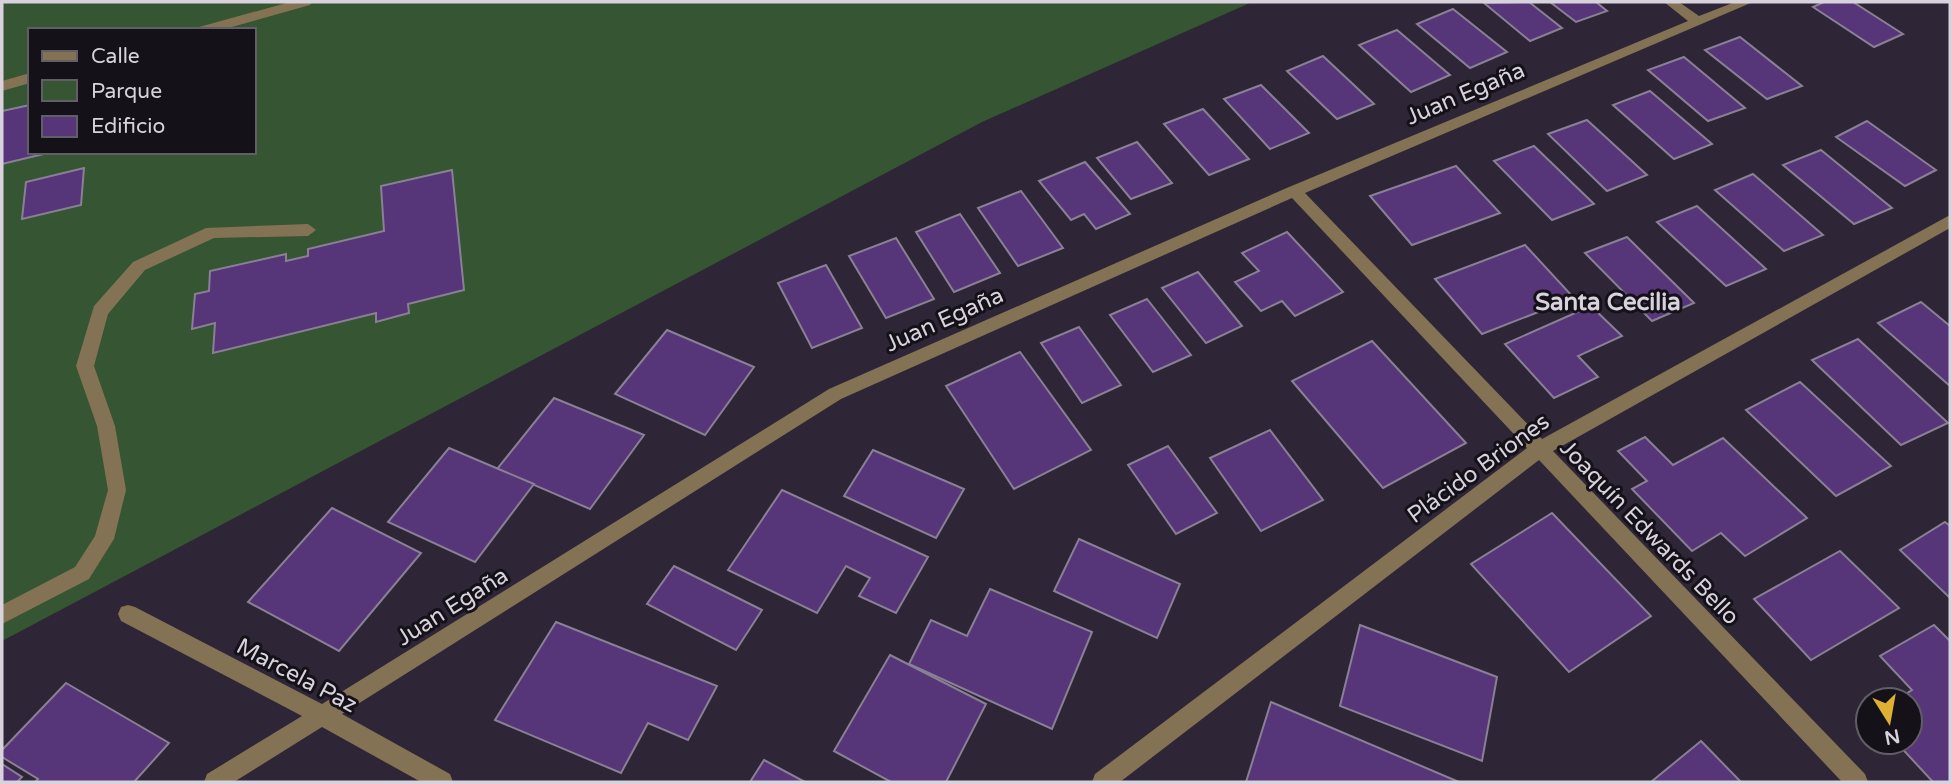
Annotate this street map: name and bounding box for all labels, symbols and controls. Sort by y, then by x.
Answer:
legend [28,28,256,154]
text: Calle [91,44,140,69]
street label: Juan Egaña [1402,56,1529,131]
text: Parque [91,79,162,104]
text: Edificio [91,114,165,139]
street label: Juan Egaña [881,281,1008,358]
district label: Santa Cecilia [1535,288,1681,317]
street label: Plácido Briones [1402,408,1555,530]
street label: Joaquín Edwards Bello [1554,434,1745,631]
street label: Juan Egaña [392,561,514,652]
street label: Marcela Paz [231,632,362,719]
north arrow [1854,686,1924,756]
text: N [1882,724,1902,749]

